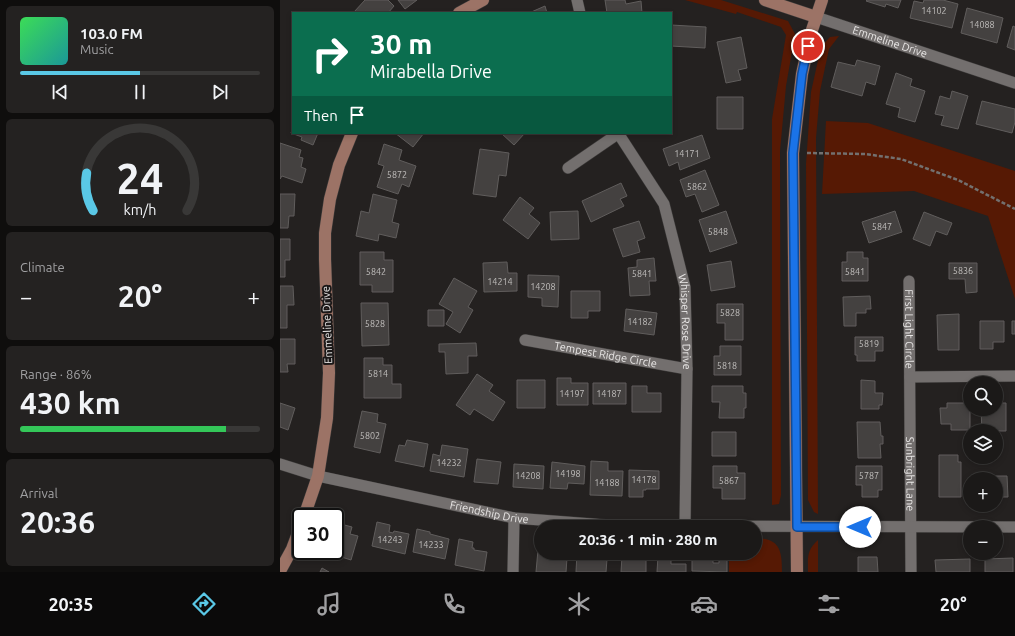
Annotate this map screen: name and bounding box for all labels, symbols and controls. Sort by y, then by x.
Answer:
house number: 14102 [921,6,947,16]
house number: 14088 [969,20,995,30]
street label: Emmeline Drive [851,24,929,59]
text: 103.0 FM [80,25,143,42]
icon: right [304,28,356,80]
text: 30 m [370,28,432,59]
pin [791,29,825,63]
icon: arrive [797,35,819,57]
text: Music [80,42,114,56]
text: Mirabella Drive [370,61,492,81]
icon: previous [49,81,71,103]
icon: pause [129,81,151,103]
icon: next [209,81,231,103]
icon: arrive [346,104,368,126]
text: Then [304,107,338,124]
house number: 14171 [674,149,700,159]
text: 24 [117,155,163,202]
house number: 5872 [387,170,407,180]
house number: 5862 [687,182,707,192]
text: km/h [124,201,156,217]
house number: 5847 [872,222,892,232]
house number: 5848 [708,227,728,237]
text: Climate [20,260,65,274]
house number: 5836 [953,266,973,276]
house number: 5842 [366,267,386,277]
house number: 5841 [845,267,865,277]
house number: 5841 [632,269,652,279]
street label: Whisper Rose Drive [676,273,693,370]
house number: 14214 [487,277,513,287]
text: 20° [118,279,162,313]
house number: 14208 [530,282,556,292]
text: − [20,284,32,309]
text: + [248,284,260,309]
street label: Emmeline Drive [320,286,334,364]
street label: First Light Circle [903,289,916,369]
house number: 5828 [720,308,740,318]
house number: 14182 [627,317,653,327]
house number: 5828 [365,319,385,329]
street label: Tempest Ridge Circle [553,339,658,370]
house number: 5819 [859,339,879,349]
house number: 5818 [717,361,737,371]
text: Range · 86% [20,367,92,381]
house number: 5814 [368,369,388,379]
map controls [963,376,1003,560]
button: search [963,376,1003,416]
text: 430 km [20,386,121,420]
house number: 14197 [559,389,585,399]
house number: 14187 [596,389,622,399]
button: layers [963,424,1003,464]
house number: 5802 [360,431,380,441]
street label: Sunbright Lane [904,437,917,511]
house number: 14232 [436,458,462,468]
house number: 14198 [555,469,581,479]
house number: 14208 [515,471,541,481]
house number: 5787 [859,471,879,481]
button: + [963,472,1003,512]
house number: 14178 [631,475,657,485]
house number: 5867 [719,476,739,486]
house number: 14188 [594,478,620,488]
text: Arrival [20,486,58,500]
street label: Friendship Drive [449,498,529,525]
text: 20:36 [20,505,95,539]
position arrow [839,506,881,548]
speed limit sign: 30 [292,508,344,560]
button: − [963,520,1003,560]
text: 20:36 · 1 min · 280 m [579,531,717,548]
house number: 14243 [377,535,403,545]
house number: 14233 [418,540,444,550]
icon: directions [190,590,218,618]
icon: music [315,590,343,618]
icon: phone [440,590,468,618]
icon: climate [565,590,593,618]
icon: car [690,590,718,618]
icon: filters [815,590,843,618]
text: 20:35 [48,594,94,614]
text: 20° [940,594,967,614]

